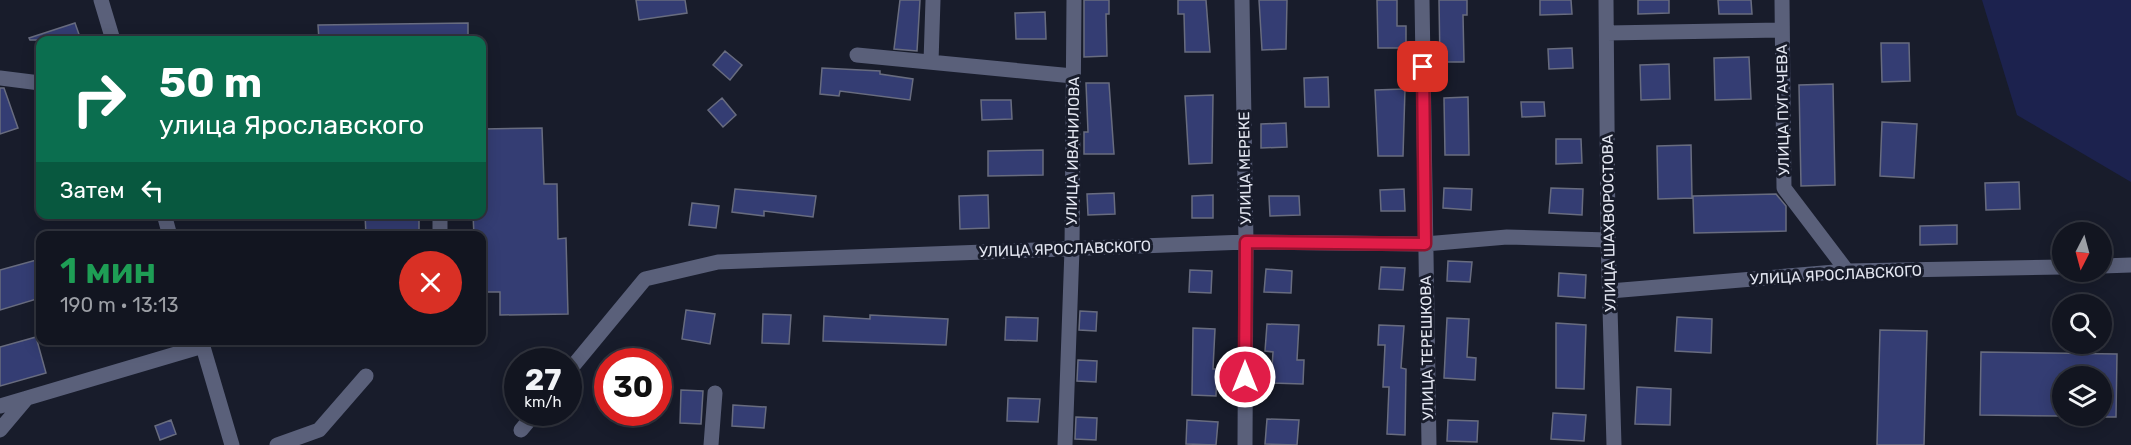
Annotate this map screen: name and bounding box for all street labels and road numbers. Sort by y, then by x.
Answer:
street label: УЛИЦА ПУГАЧЕВА [1773,44,1793,176]
street label: УЛИЦА ИВАНИЛОВА [1063,77,1083,225]
street label: УЛИЦА МЕРЕКЕ [1235,111,1255,225]
street label: УЛИЦА ШАХВОРОСТОВА [1598,134,1620,312]
street label: УЛИЦА ЯРОСЛАВСКОГО [979,237,1151,261]
street label: УЛИЦА ЯРОСЛАВСКОГО [1750,262,1922,288]
street label: УЛИЦА ТЕРЕШКОВА [1417,275,1437,421]

